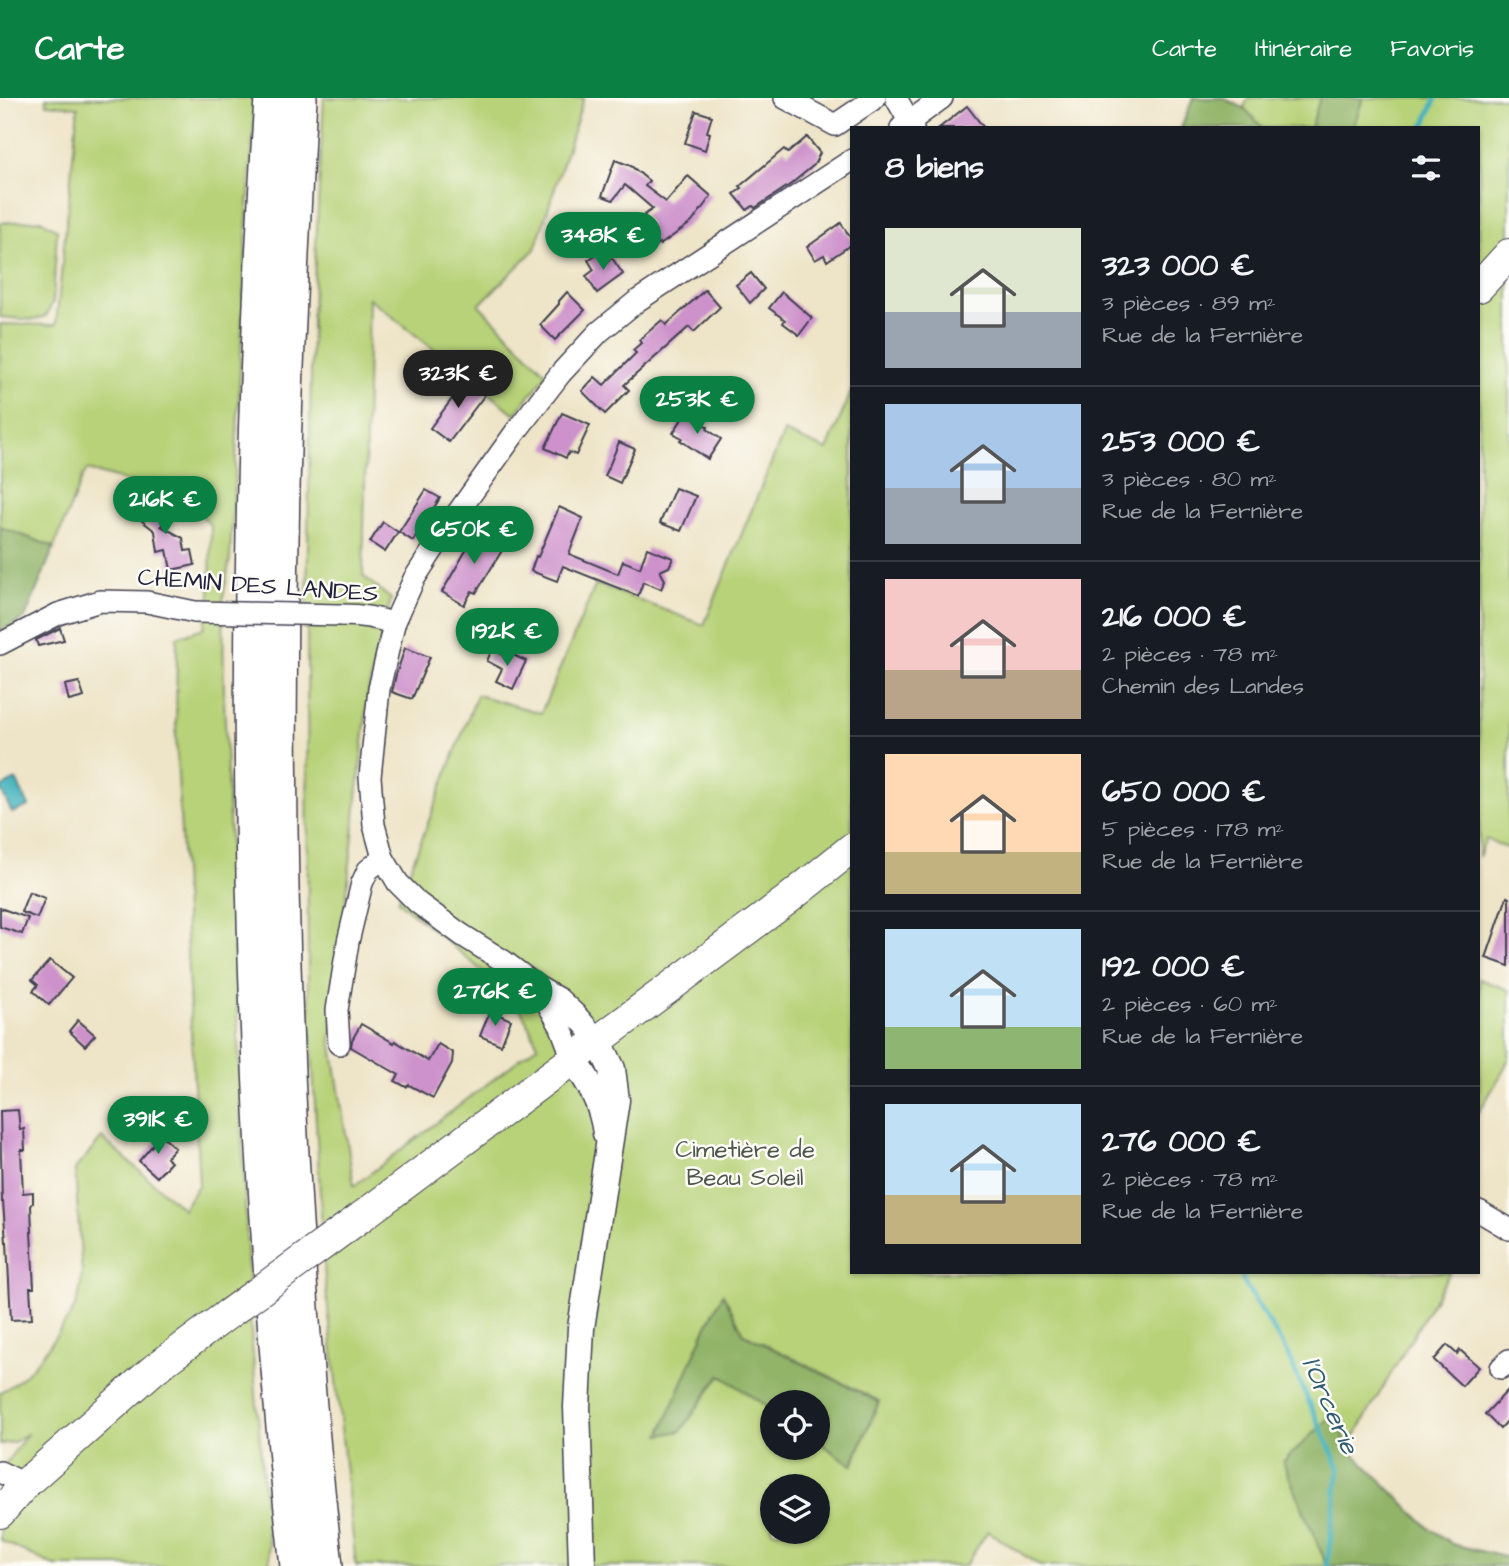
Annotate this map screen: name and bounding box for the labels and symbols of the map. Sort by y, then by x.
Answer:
pin: 348K € [546,212,660,272]
pin: 323K € [401,350,515,410]
pin: 253K € [640,376,754,436]
pin: 216K € [108,476,222,536]
pin: 650K € [417,506,531,566]
street label: CHEMIN DES LANDES [137,561,379,611]
pin: 192K € [450,608,564,668]
pin: 276K € [438,968,552,1028]
pin: 391K € [101,1096,215,1156]
park label: Cimetière de Beau Soleil [675,1133,815,1195]
water label: l'Orcerie [1293,1351,1368,1462]

